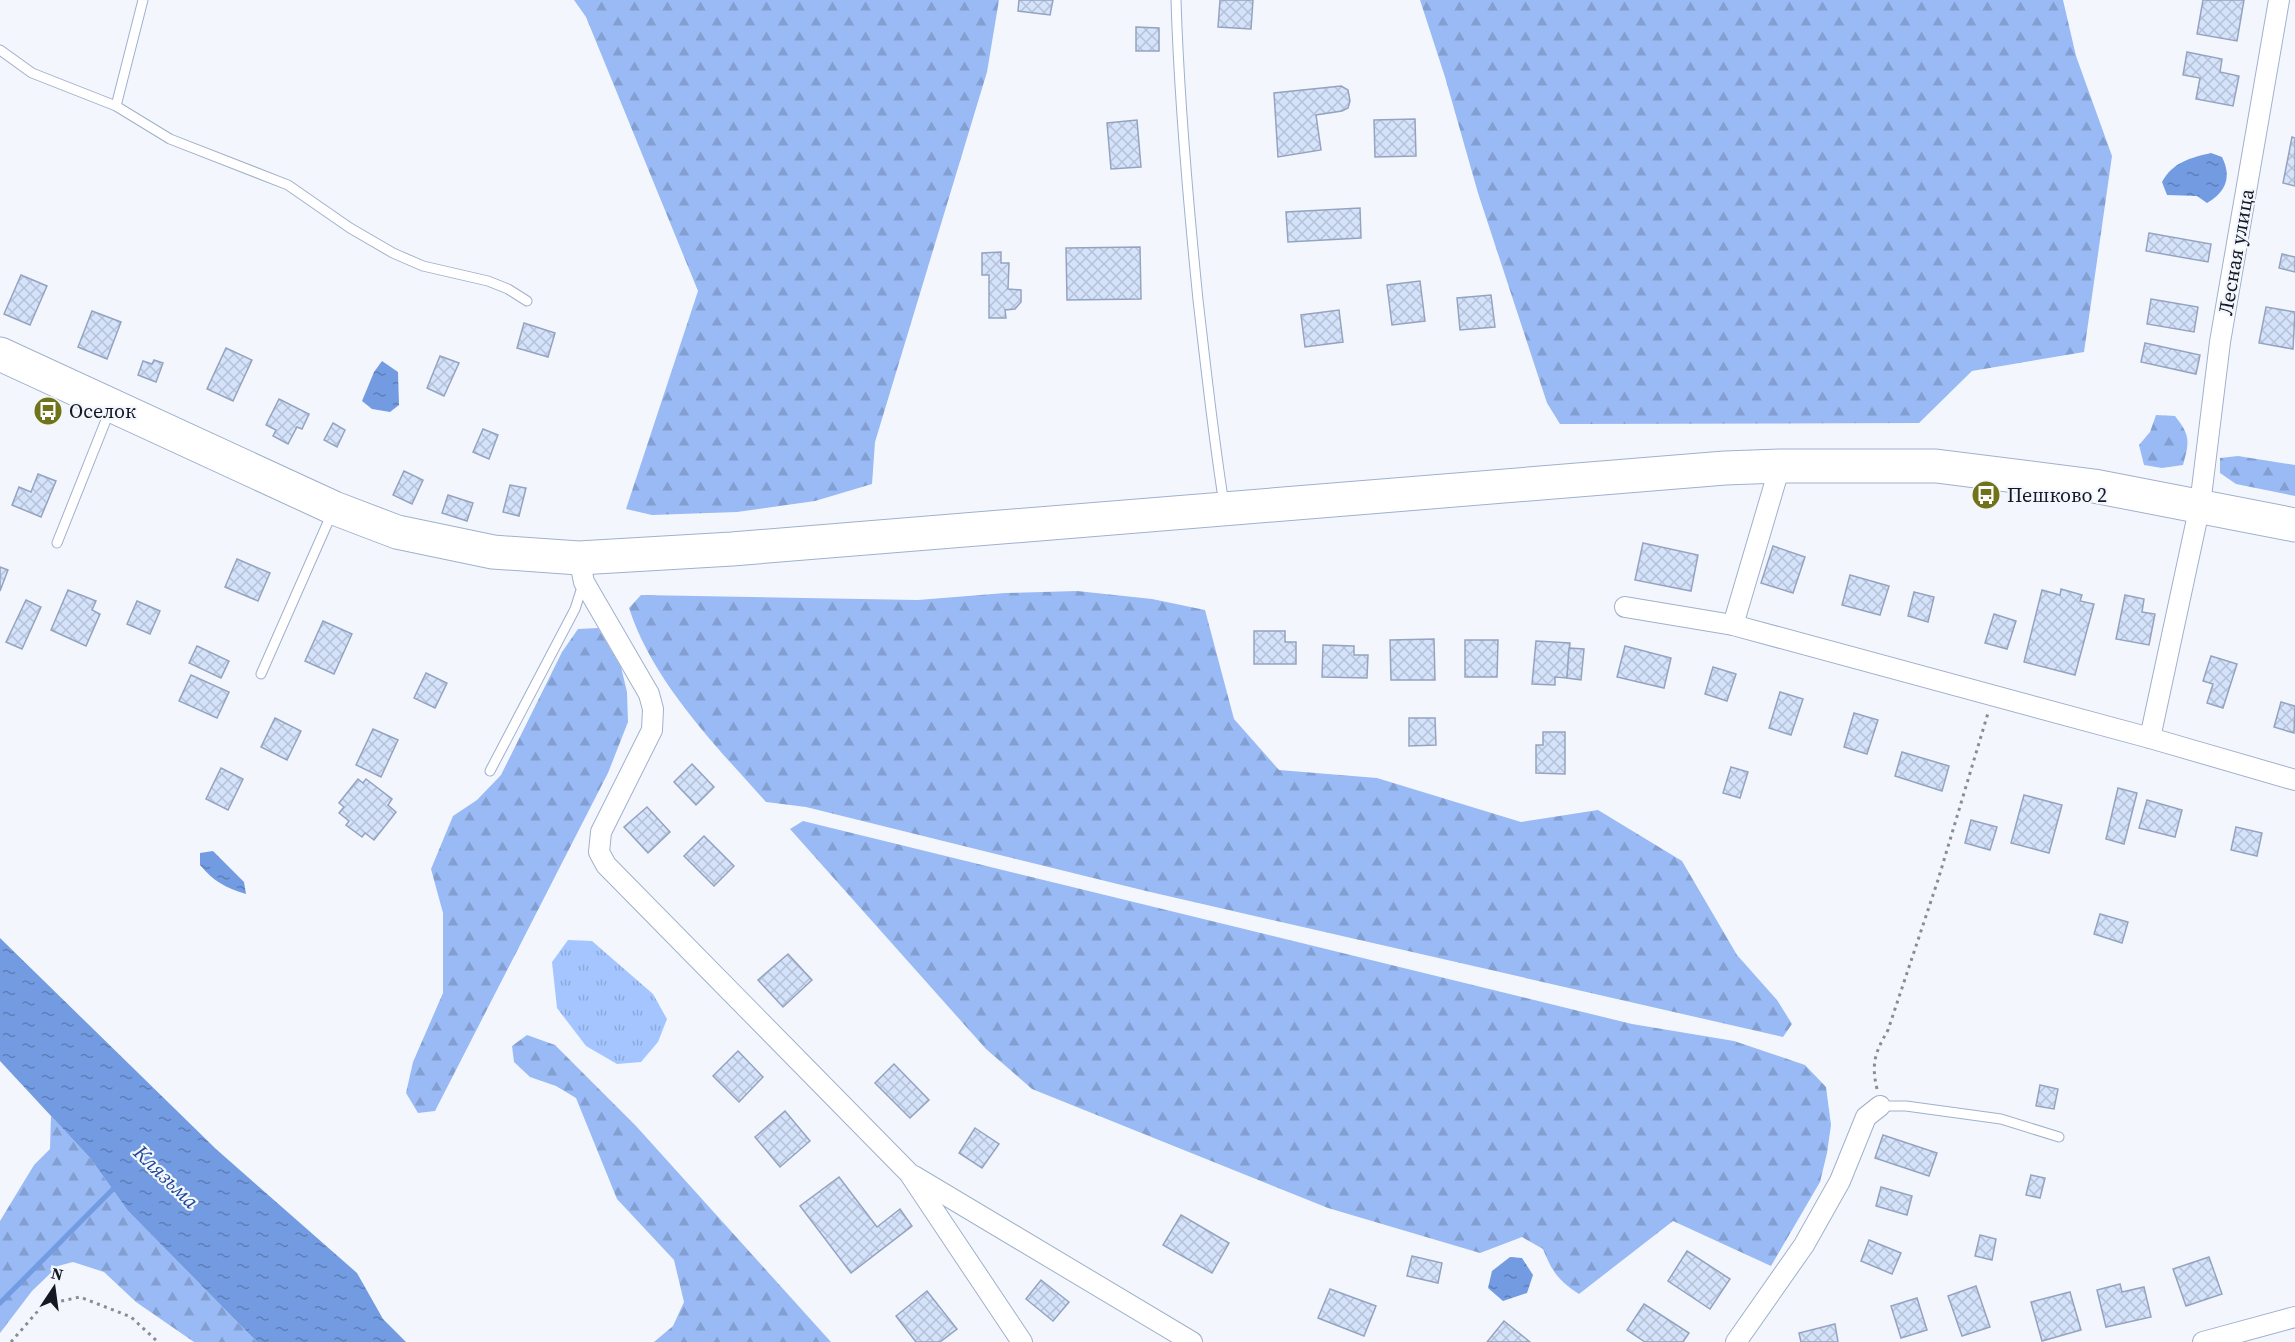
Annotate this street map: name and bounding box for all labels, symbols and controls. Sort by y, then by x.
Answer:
street label: Лесная улица [2211,186,2261,317]
bus stop icon: Оселок [32,395,64,427]
place label: Оселок [69,397,136,425]
bus stop icon: Пешково 2 [1970,479,2002,511]
place label: Пешково 2 [2007,481,2107,509]
water label: Клязьма [127,1138,205,1215]
north arrow [24,1258,84,1318]
text: N [49,1261,66,1285]

